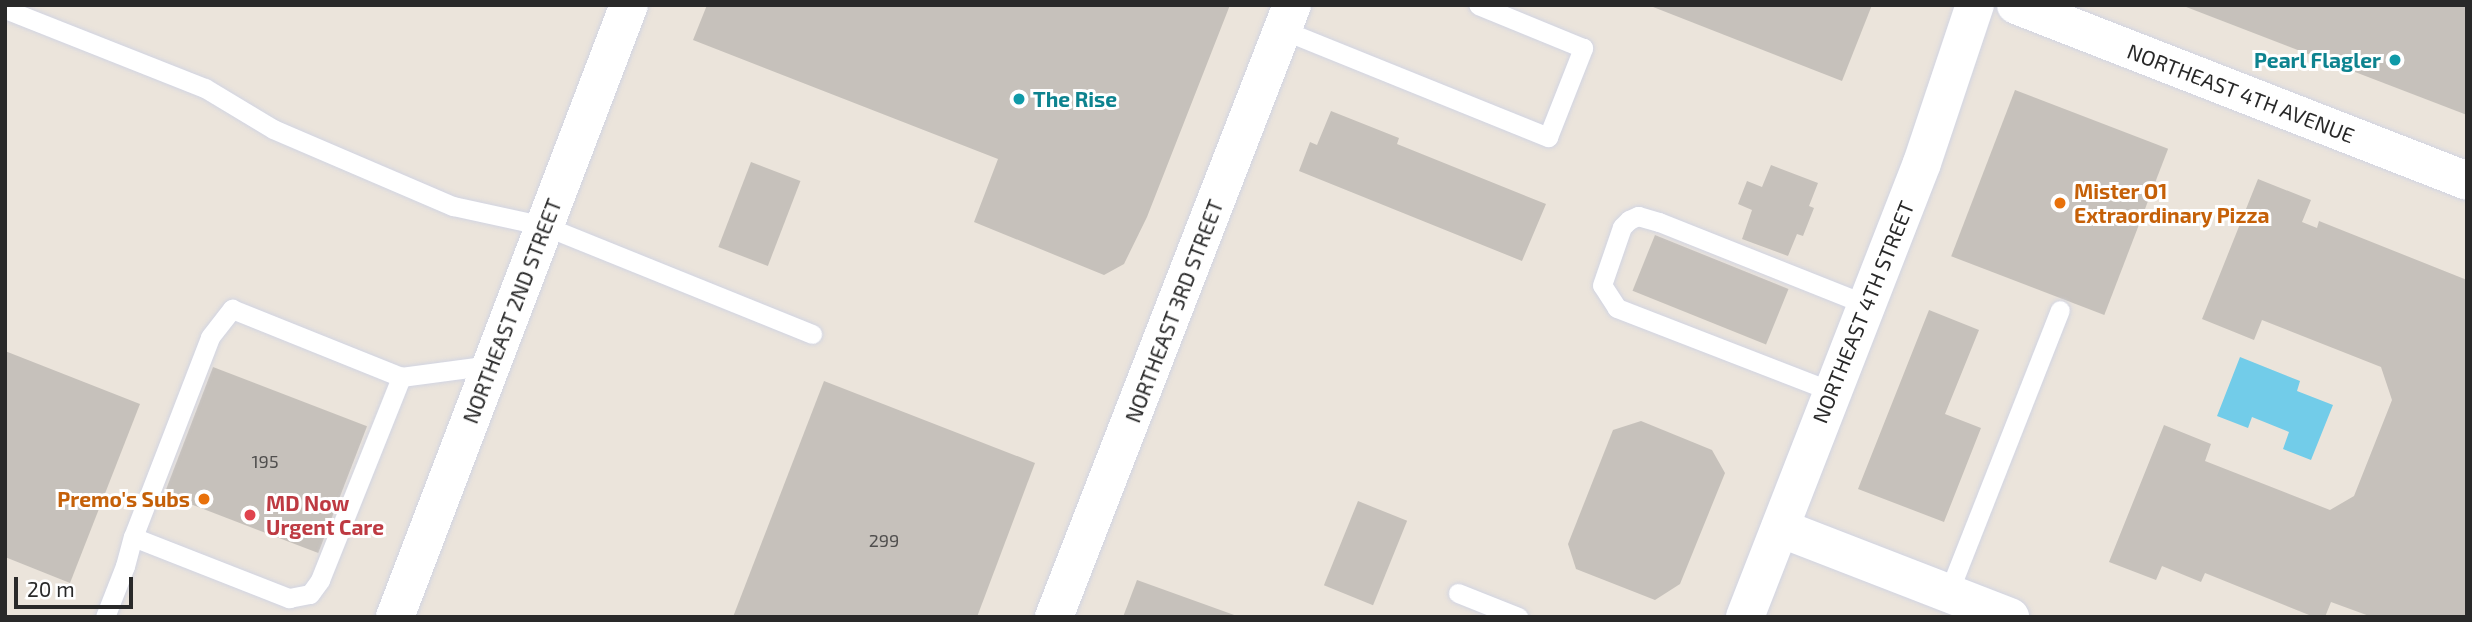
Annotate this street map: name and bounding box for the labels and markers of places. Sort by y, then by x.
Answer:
place label: Pearl Flagler [2253,47,2381,73]
marker: Pearl Flagler [2387,52,2403,68]
place label: The Rise [1033,86,1117,112]
marker: The Rise [1011,91,1027,107]
place label: Mister O1 Extraordinary Pizza [2074,178,2270,228]
marker: Mister O1 Extraordinary Pizza [2052,195,2068,211]
place label: Premo's Subs [57,486,190,512]
place label: MD Now Urgent Care [266,490,384,540]
marker: Premo's Subs [196,491,212,507]
marker: MD Now Urgent Care [240,505,260,525]

